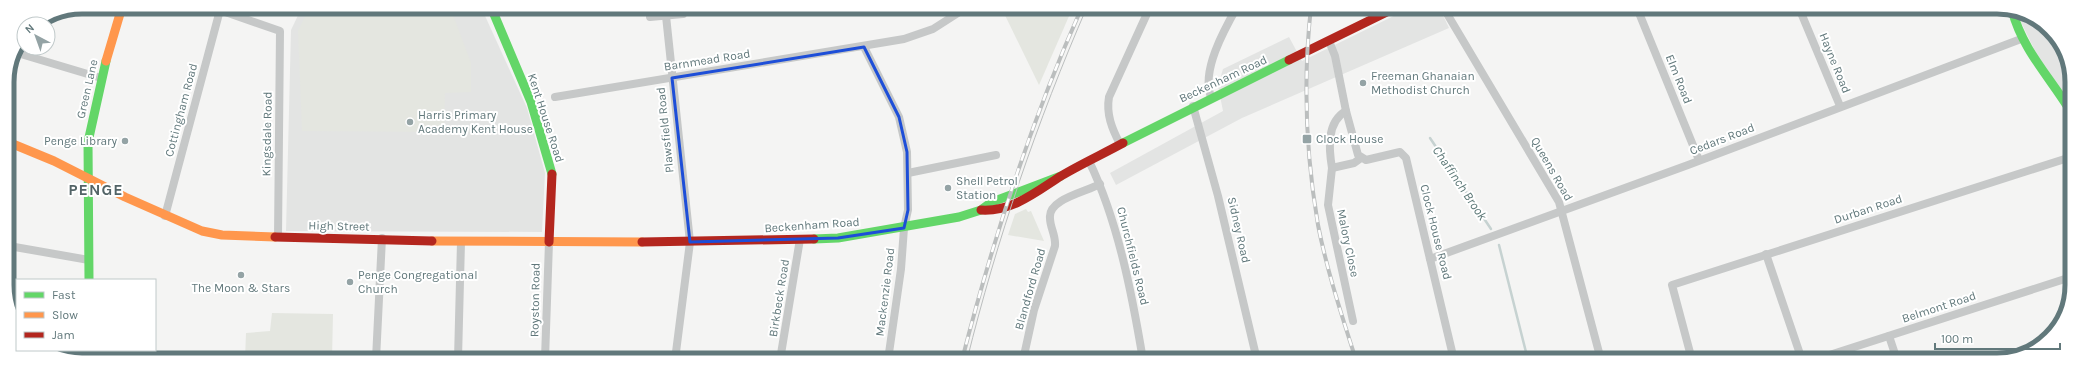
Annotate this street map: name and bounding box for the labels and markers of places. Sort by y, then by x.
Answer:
place label: Freeman Ghanaian Methodist Church [1371,69,1475,97]
marker: Freeman Ghanaian Methodist Church [1358,78,1368,88]
place label: Harris Primary Academy Kent House [418,108,533,136]
marker: Harris Primary Academy Kent House [405,117,415,127]
place label: Clock House [1316,132,1383,146]
marker: Clock House [1301,133,1313,145]
place label: Penge Library [44,134,117,148]
marker: Penge Library [120,136,130,146]
place label: Shell Petrol Station [956,174,1018,202]
marker: Shell Petrol Station [943,183,953,193]
place label: Penge Congregational Church [358,268,478,296]
marker: The Moon & Stars [236,270,246,280]
marker: Penge Congregational Church [345,277,355,287]
place label: The Moon & Stars [192,281,290,295]

